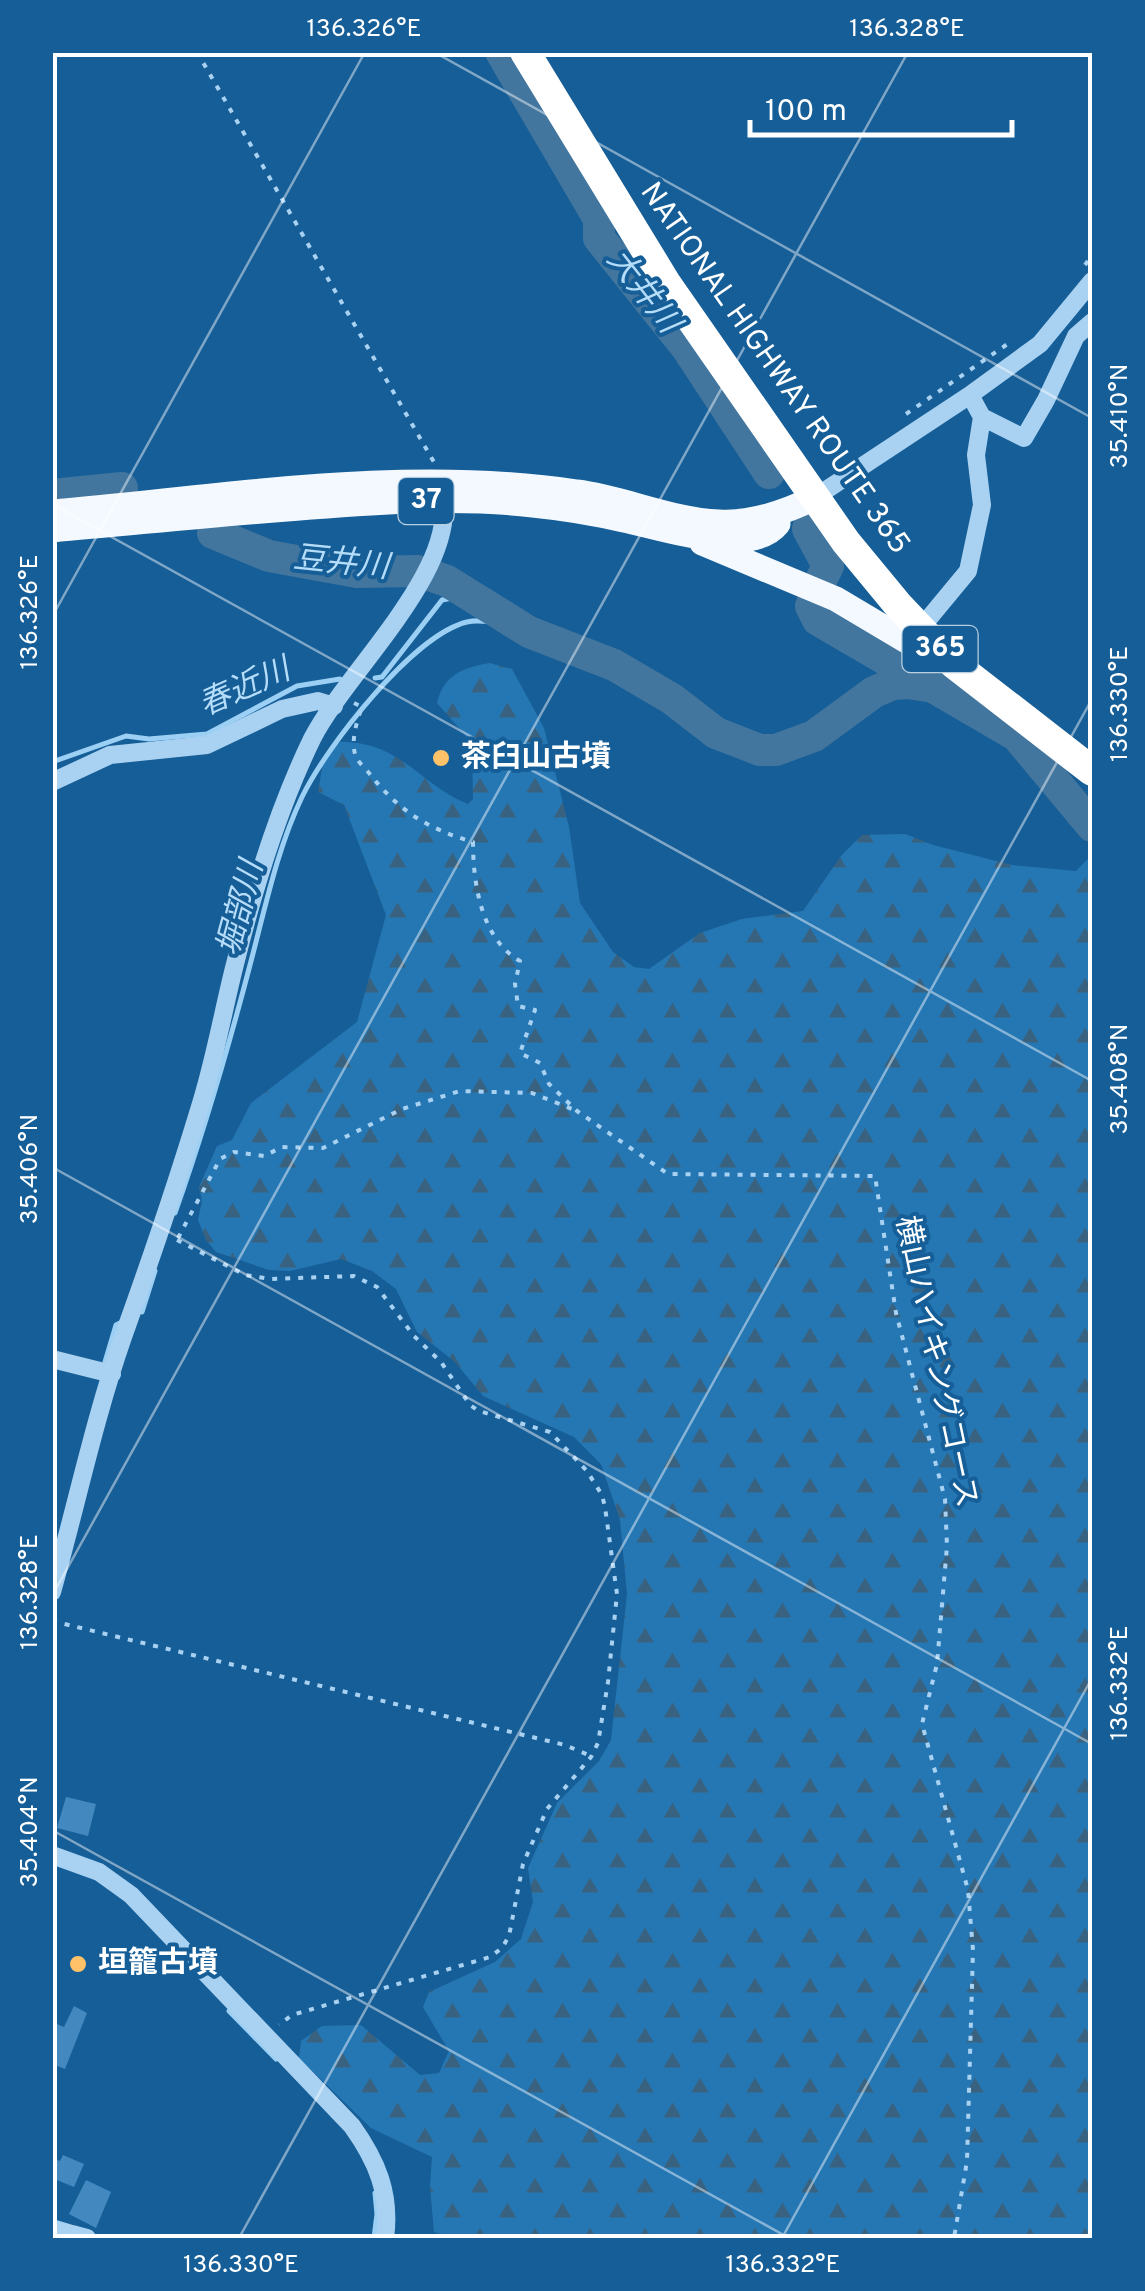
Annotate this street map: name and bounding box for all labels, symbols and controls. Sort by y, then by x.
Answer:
text: 136.326°E [307,14,421,46]
text: 136.328°E [849,14,965,46]
scale bar [750,75,1012,137]
text: 100 m [765,94,847,131]
street label: NATIONAL HIGHWAY ROUTE 365 [631,176,917,562]
water label: 大井川 [597,242,689,344]
text: 35.410°N [1105,363,1137,469]
road number: 37 [398,478,454,524]
water label: 豆井川 [291,539,394,589]
text: 136.326°E [15,555,47,669]
road number: 365 [902,626,978,672]
text: 136.330°E [1105,646,1137,762]
water label: 春近川 [193,650,300,727]
place label: 茶臼山古墳 [461,740,611,777]
marker: 茶臼山古墳 [430,747,452,769]
water label: 堀部川 [210,855,275,961]
text: 35.408°N [1105,1024,1137,1134]
text: 35.406°N [15,1114,47,1224]
street label: 横山ハイキングコース [886,1213,984,1511]
text: 136.328°E [15,1534,47,1650]
text: 136.332°E [1105,1625,1137,1741]
text: 35.404°N [15,1776,47,1888]
place label: 垣籠古墳 [98,1946,218,1983]
marker: 垣籠古墳 [67,1953,89,1975]
text: 136.330°E [183,2250,299,2282]
text: 136.332°E [725,2250,841,2282]

